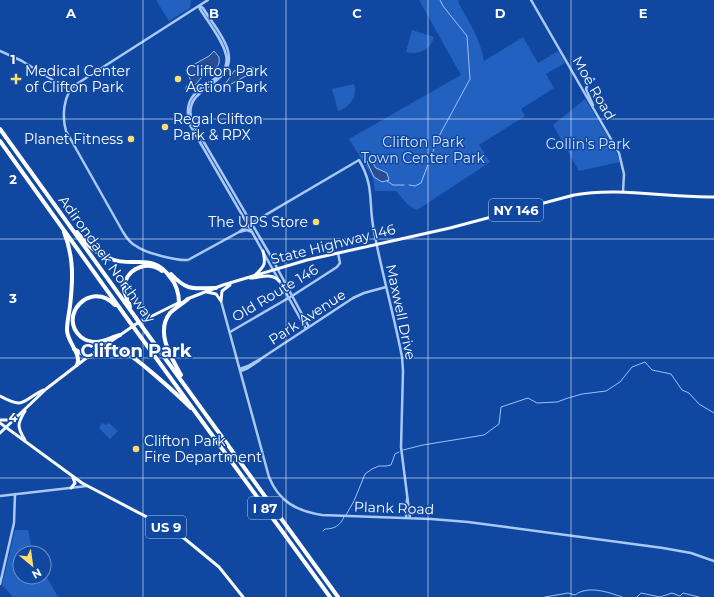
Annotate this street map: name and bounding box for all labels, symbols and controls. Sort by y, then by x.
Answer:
text: A [65,5,77,21]
text: B [209,5,219,21]
text: C [352,5,362,21]
text: D [495,5,506,21]
text: E [639,5,648,21]
text: 1 [10,51,16,67]
street label: Moe Road [568,53,620,123]
place label: Medical Center of Clifton Park [25,62,131,96]
place label: Clifton Park Action Park [186,62,268,96]
marker: Medical Center of Clifton Park [10,73,22,85]
marker: Clifton Park Action Park [173,74,183,84]
place label: Regal Clifton Park & RPX [173,110,263,144]
marker: Regal Clifton Park & RPX [160,122,170,132]
place label: Planet Fitness [24,130,123,148]
park label: Clifton Park Town Center Park [361,133,486,167]
marker: Planet Fitness [126,134,136,144]
park label: Collin's Park [546,135,631,153]
text: 2 [9,171,17,187]
street label: Adirondack Northway [55,192,160,327]
road number: NY 146 [489,199,543,221]
place label: The UPS Store [208,213,308,231]
marker: The UPS Store [311,217,321,227]
street label: State Highway 146 [269,220,398,268]
street label: Old Route 146 [229,260,322,326]
street label: Maxwell Drive [382,263,420,361]
street label: Park Avenue [265,285,349,349]
text: 3 [8,290,17,306]
district label: Clifton Park [80,340,192,362]
text: 4 [9,409,18,425]
place label: Clifton Park Fire Department [144,432,262,466]
marker: Clifton Park Fire Department [131,444,141,454]
road number: I 87 [248,497,282,519]
street label: Plank Road [354,498,434,518]
road number: US 9 [146,516,186,538]
north arrow [12,545,52,585]
text: N [30,565,44,582]

